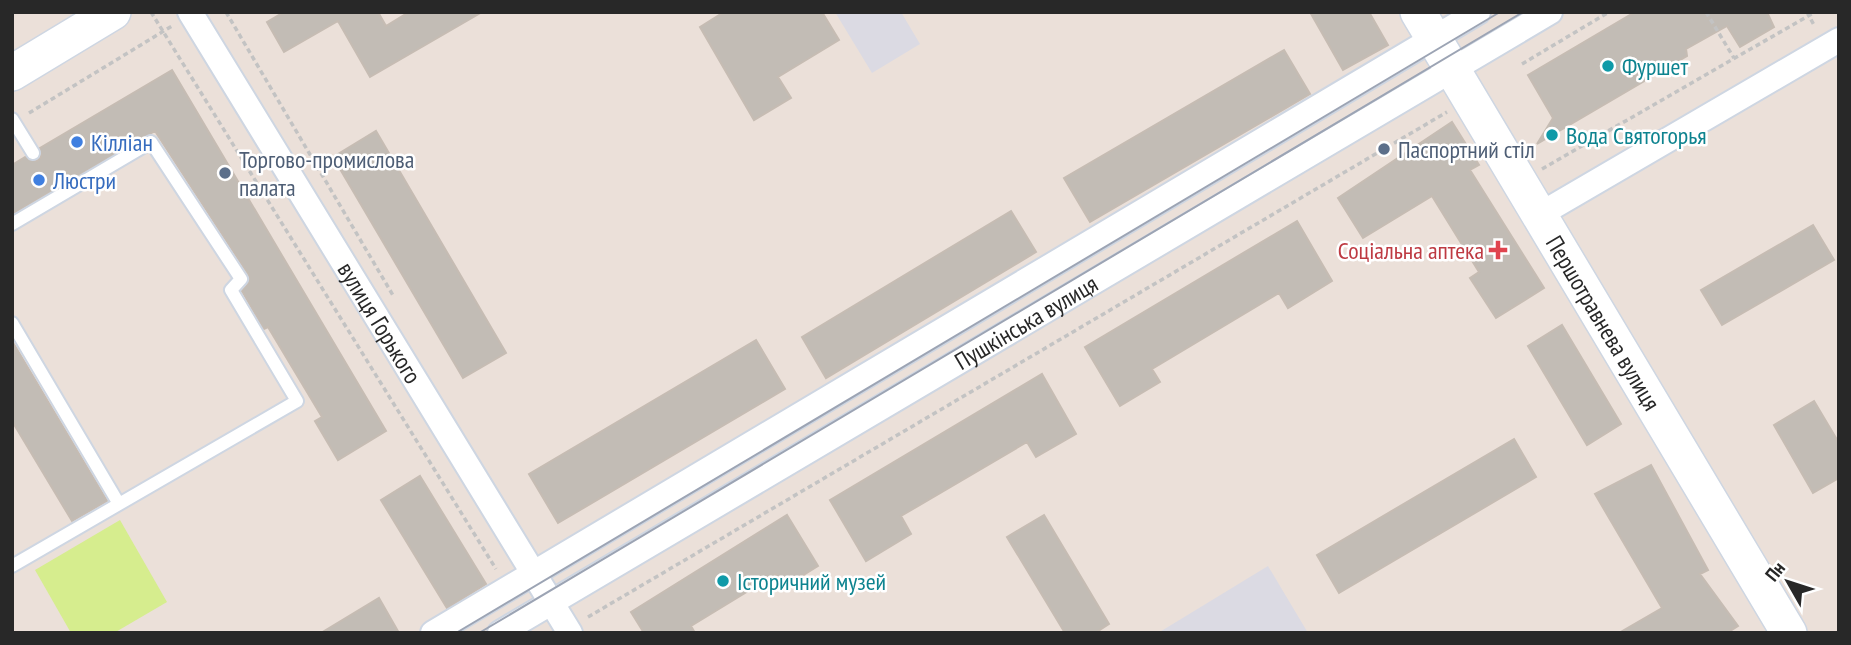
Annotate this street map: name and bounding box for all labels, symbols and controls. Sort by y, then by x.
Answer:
place label: Фуршет [1622,51,1689,82]
marker: Фуршет [1600,58,1616,74]
place label: Вода Святогорья [1566,120,1707,151]
place label: Кілліан [91,127,153,158]
marker: Вода Святогорья [1544,127,1560,143]
marker: Кілліан [69,134,85,150]
place label: Паспортний стіл [1398,134,1535,165]
marker: Паспортний стіл [1376,141,1392,157]
place label: Торгово-промислова палата [239,144,414,203]
place label: Люстри [52,165,116,196]
marker: Торгово-промислова палата [217,165,233,181]
marker: Люстри [31,172,47,188]
street label: Першотравнева вулиця [1540,230,1668,416]
place label: Соціальна аптека [1338,235,1484,266]
marker: Соціальна аптека [1490,242,1506,258]
street label: вулиця Горького [331,256,429,389]
street label: Пушкінська вулиця [949,268,1103,376]
north arrow [1753,547,1823,617]
text: Пн [1760,557,1790,586]
place label: Історичний музей [737,566,886,597]
marker: Історичний музей [715,573,731,589]

